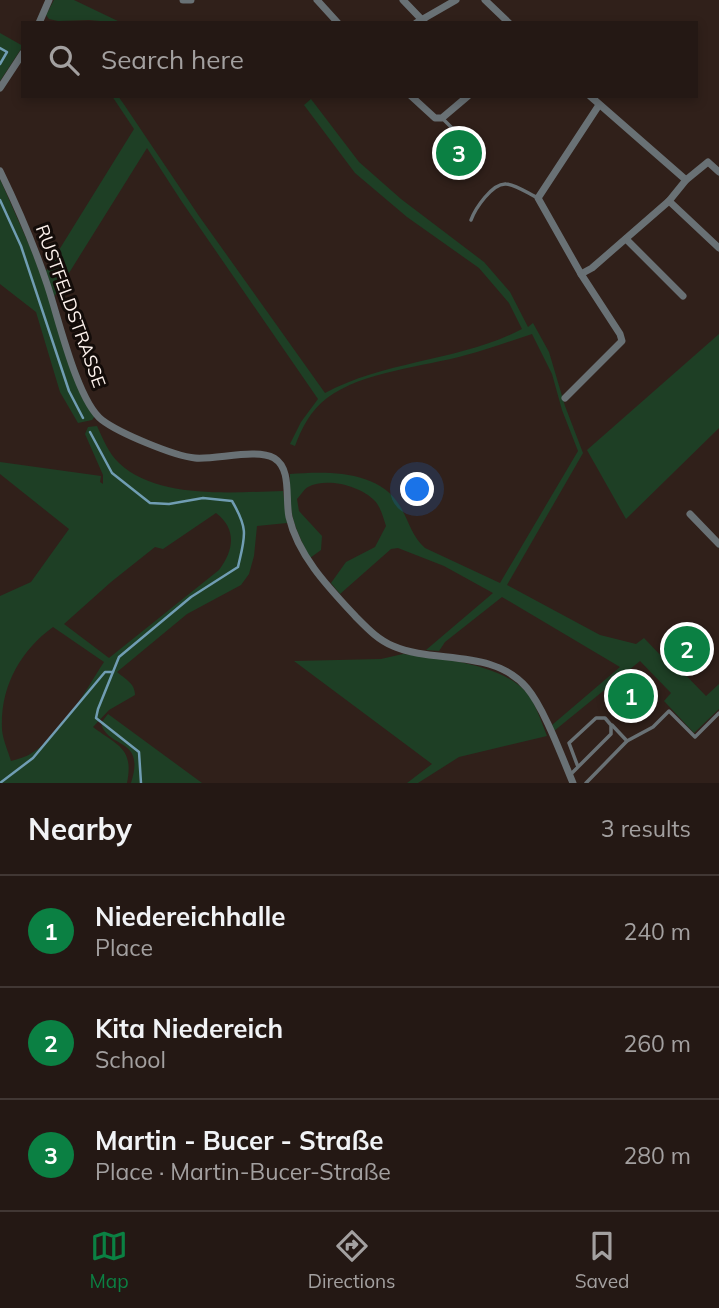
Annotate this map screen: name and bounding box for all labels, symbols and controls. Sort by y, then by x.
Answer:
search box [21,21,698,98]
icon: search [45,41,83,79]
text: Search here [101,43,244,76]
pin: 3 [436,127,482,179]
street label: RUSTFELDSTRASSE [31,221,111,391]
your location [400,472,434,506]
pin: 2 [664,623,710,675]
pin: 1 [608,670,654,722]
text: Nearby [28,810,132,848]
text: 3 results [601,814,691,843]
text: Niedereichhalle [95,900,285,933]
text: 1 [44,917,58,946]
text: 240 m [623,917,691,946]
text: Place [95,933,153,962]
text: Kita Niedereich [95,1012,283,1045]
text: 2 [44,1029,58,1058]
text: 260 m [623,1029,691,1058]
text: School [95,1045,166,1074]
text: Martin - Bucer - Straße [95,1124,384,1157]
text: 3 [44,1141,58,1170]
text: 280 m [623,1141,691,1170]
text: Place · Martin-Bucer-Straße [95,1157,391,1186]
tab: Map [90,1227,129,1293]
tab: Directions [308,1227,396,1293]
tab: Saved [575,1227,629,1293]

